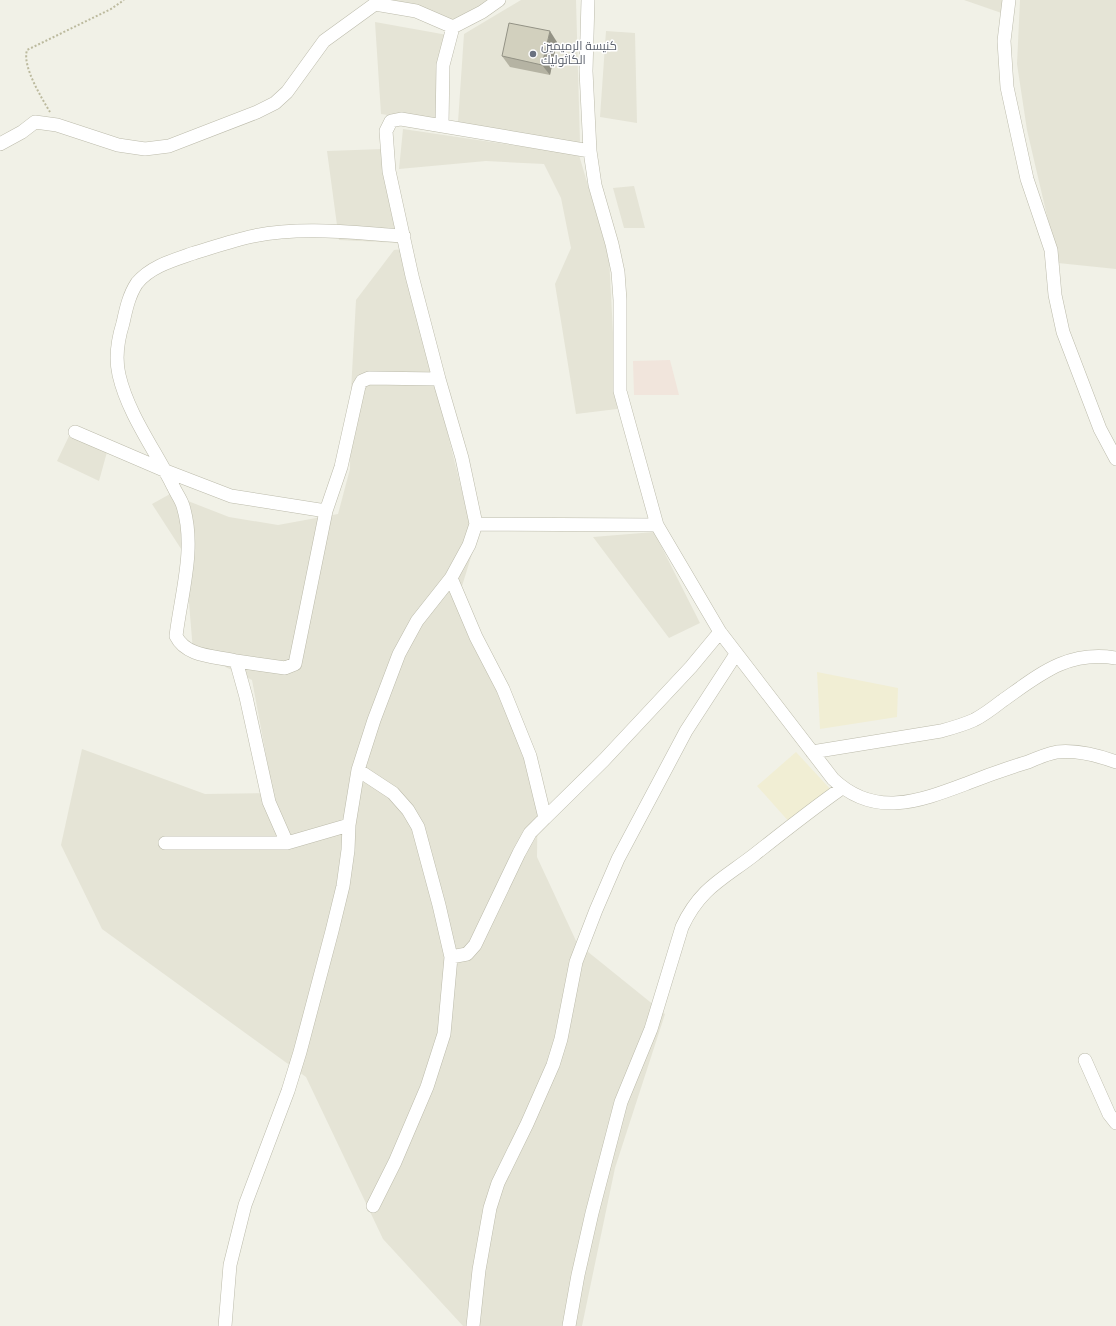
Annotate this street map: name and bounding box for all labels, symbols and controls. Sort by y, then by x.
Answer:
place label: كنيسة الرميمين الكاثوليك [541,39,617,69]
marker: كنيسة الرميمين الكاثوليك [528,49,538,59]

